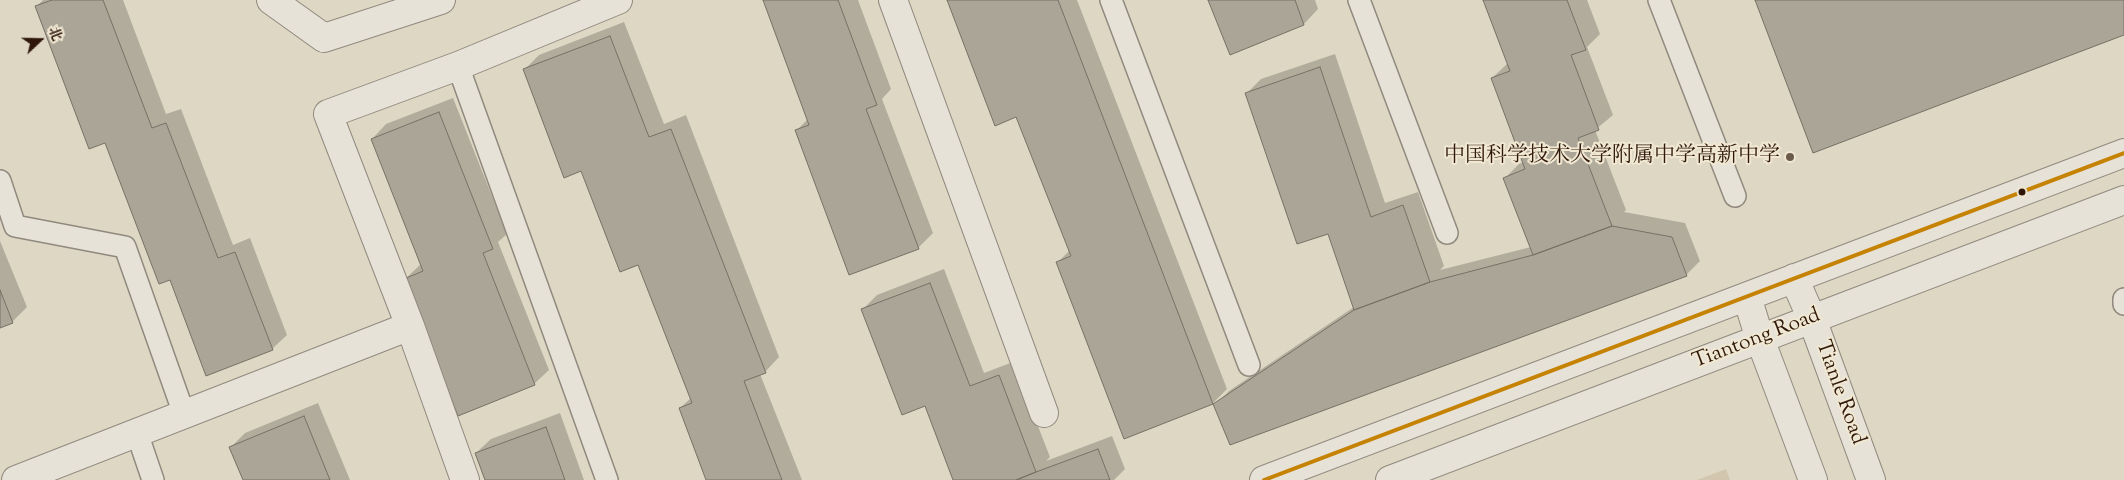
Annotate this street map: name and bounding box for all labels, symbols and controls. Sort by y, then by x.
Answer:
north arrow [15,15,65,65]
text: 北 [42,25,66,45]
place label: 中国科学技术大学附属中学高新中学 [1444,144,1780,170]
marker: 中国科学技术大学附属中学高新中学 [1784,151,1796,163]
unlabelled marker [2017,187,2027,197]
street label: Tiantong Road [1690,304,1824,376]
street label: Tianle Road [1809,338,1869,448]

